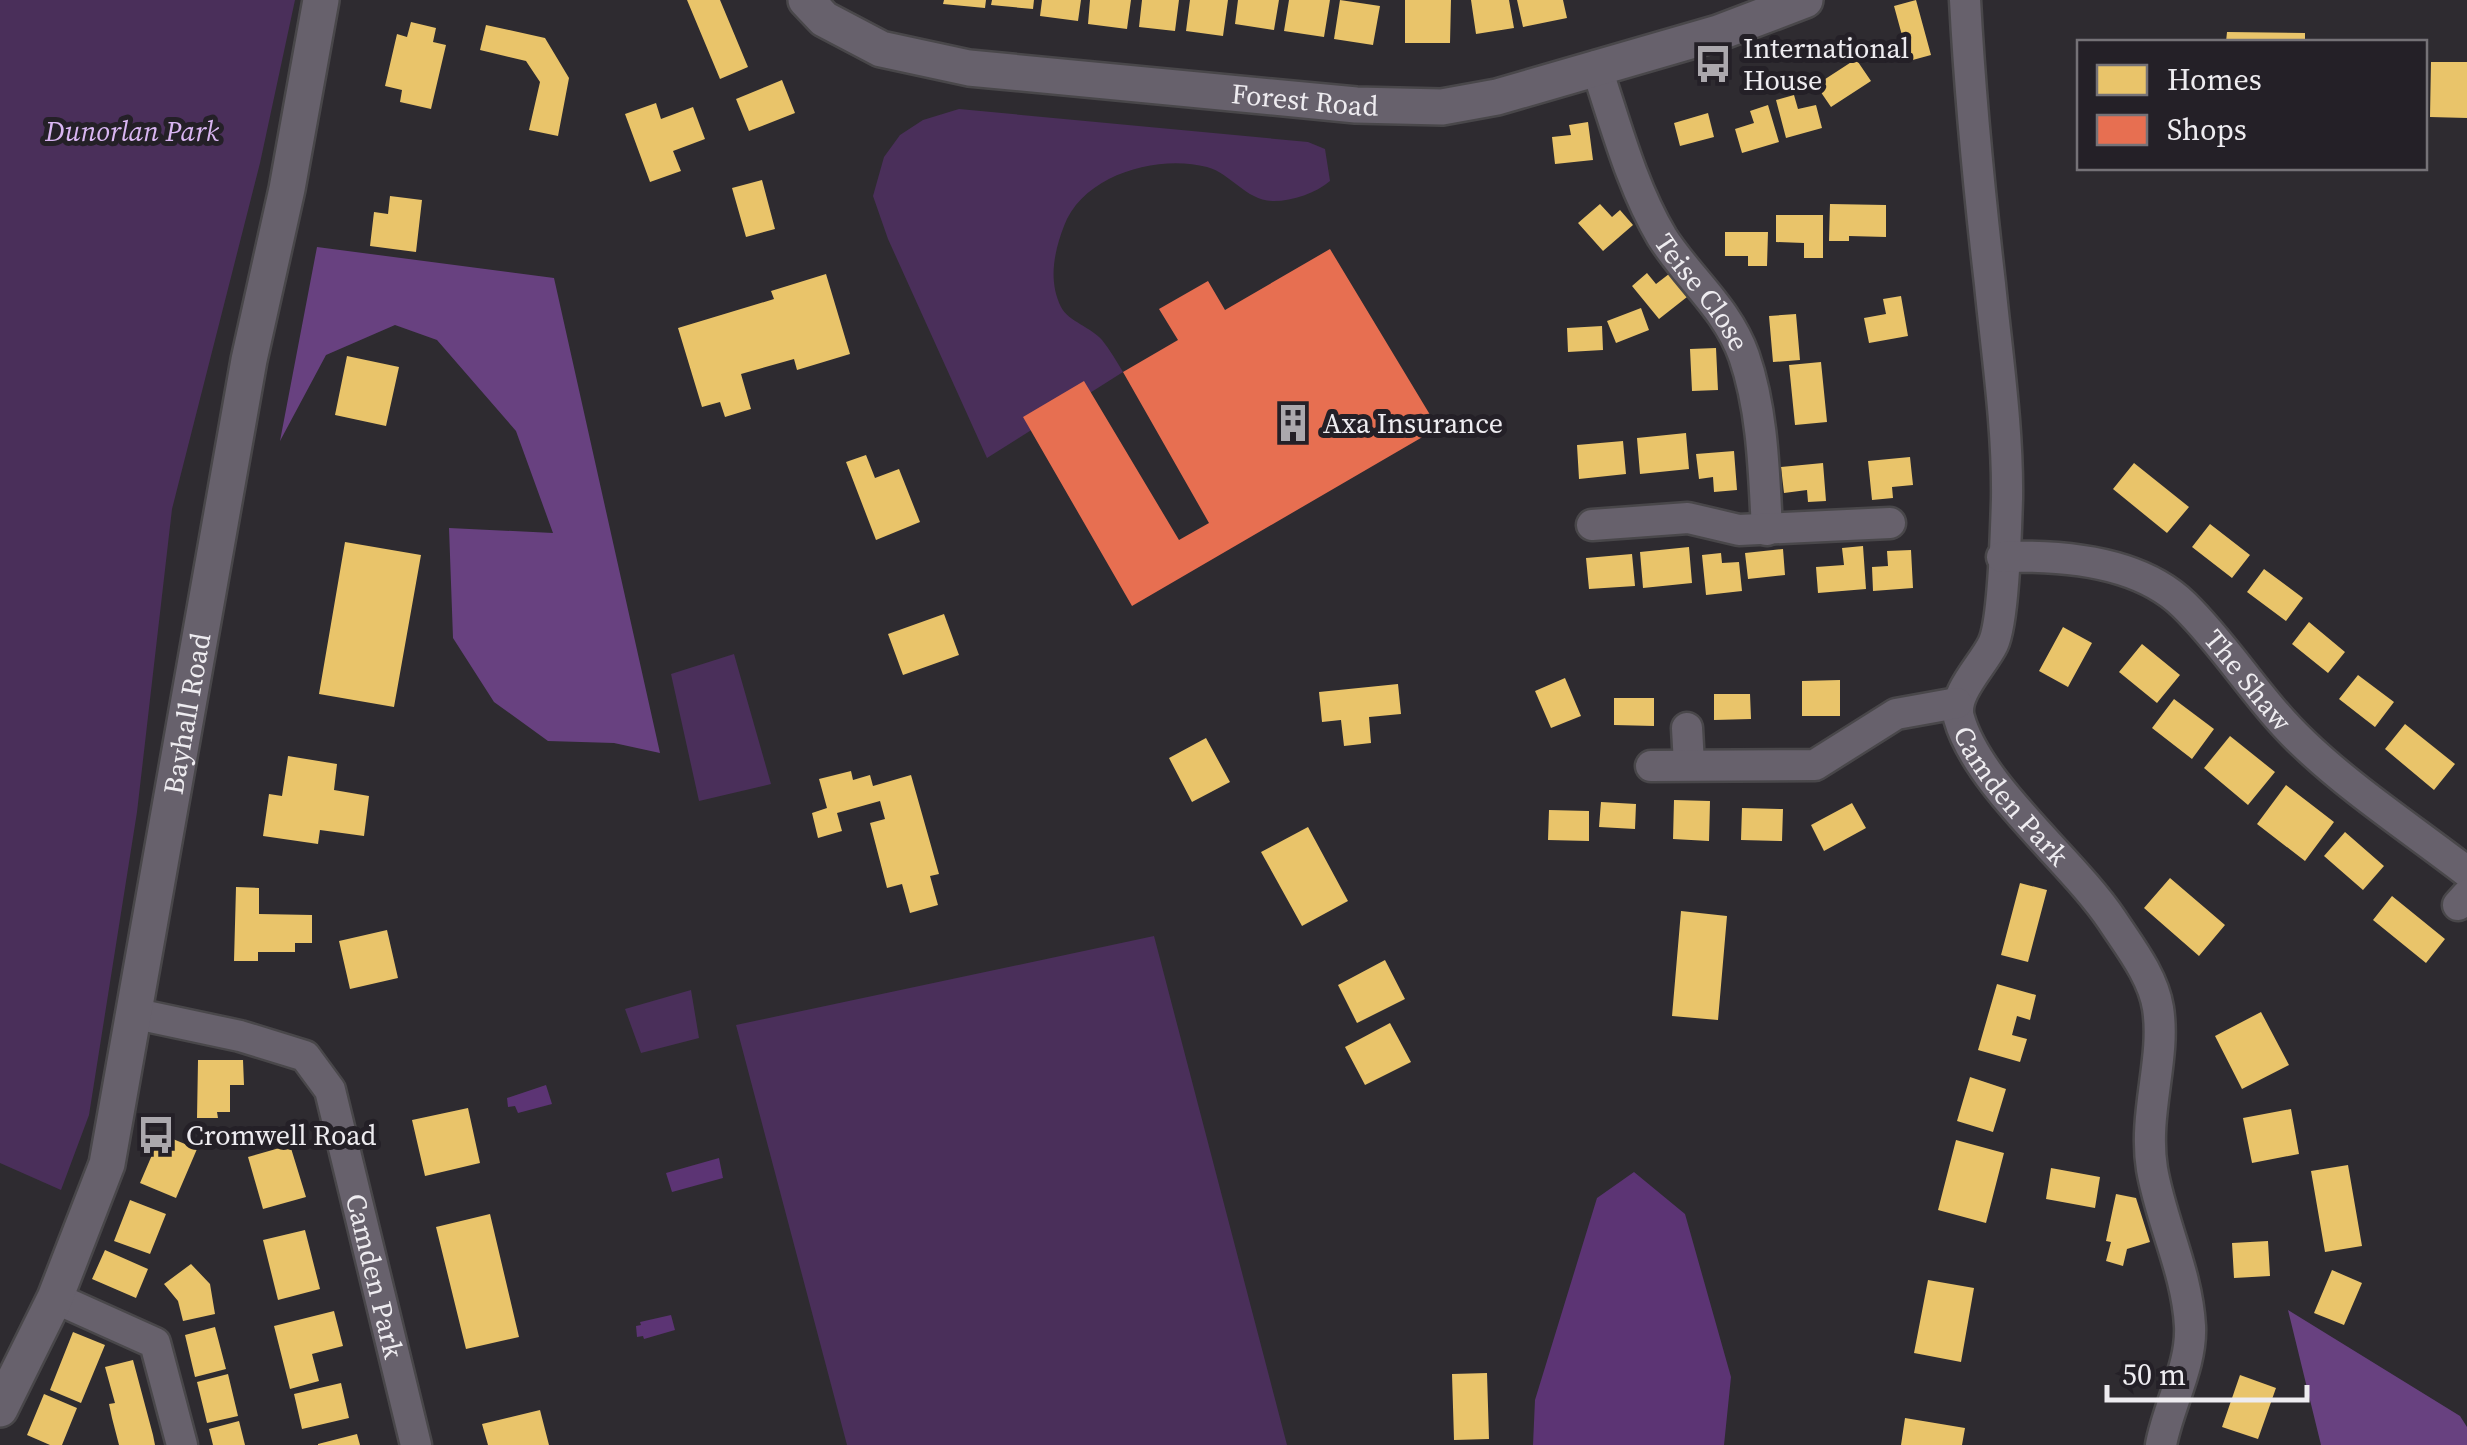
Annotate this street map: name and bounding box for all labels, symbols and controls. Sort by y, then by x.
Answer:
place label: International House [1743,29,1909,99]
legend [2077,40,2427,170]
bus stop icon: International House [1692,43,1734,85]
text: Homes [2167,59,2262,100]
street label: Forest Road [1230,74,1379,125]
text: Shops [2167,109,2247,150]
park label: Dunorlan Park [44,112,220,150]
street label: Teise Close [1646,226,1759,357]
building icon: Axa Insurance [1272,402,1314,444]
place label: Axa Insurance [1323,404,1503,442]
street label: The Shaw [2196,621,2301,740]
street label: Bayhall Road [154,630,219,797]
street label: Camden Park [1945,720,2078,874]
bus stop icon: Cromwell Road [135,1114,177,1156]
place label: Cromwell Road [186,1116,377,1154]
street label: Camden Park [337,1190,413,1363]
scale bar [2107,1340,2307,1402]
text: 50 m [2122,1354,2186,1395]

